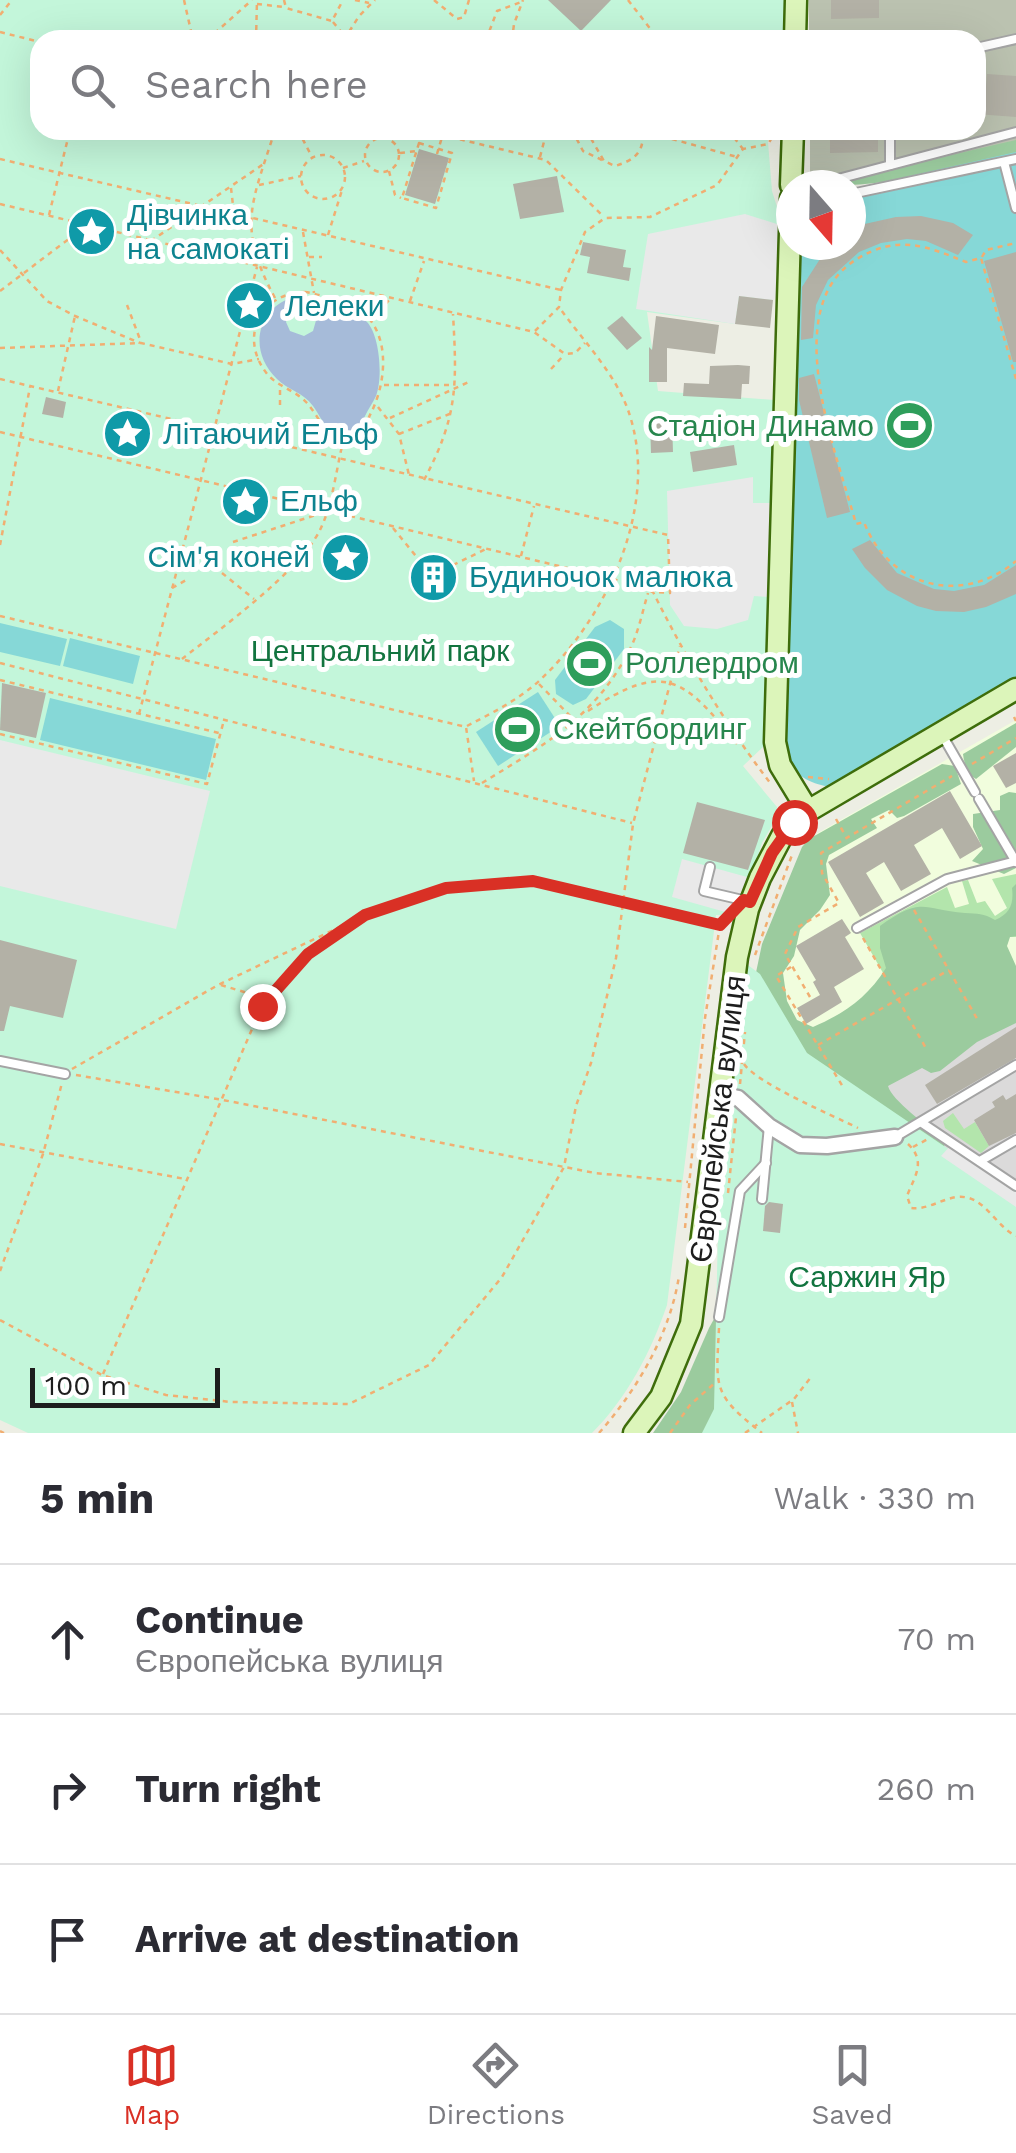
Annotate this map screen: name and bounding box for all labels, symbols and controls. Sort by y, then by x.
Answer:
search box [30,30,986,140]
icon: search [65,58,120,113]
text: Search here [145,63,368,107]
north arrow [776,170,866,260]
place label: Дівчинка на самокаті [127,197,290,266]
place icon: Дівчинка на самокаті [66,206,118,258]
place icon: Лелеки [224,280,276,332]
place label: Лелеки [285,288,384,323]
sports icon: Стадіон Динамо [883,400,935,452]
place icon: Літаючий Ельф [102,408,154,460]
place label: Стадіон Динамо [647,408,874,443]
place label: Літаючий Ельф [163,416,378,451]
place icon: Ельф [219,475,271,527]
place label: Ельф [280,483,358,518]
place icon: Сім'я коней [319,531,371,583]
place label: Сім'я коней [147,539,310,574]
building icon: Будиночок малюка [408,551,460,603]
place label: Будиночок малюка [469,559,733,594]
park label: Центральний парк [251,633,510,668]
sports icon: Роллердром [564,637,616,689]
place label: Роллердром [625,645,799,680]
sports icon: Скейтбординг [492,703,544,755]
place label: Скейтбординг [553,711,747,746]
route start [772,800,818,846]
street label: Європейська вулиця [683,973,752,1265]
route end [240,984,286,1030]
park label: Саржин Яр [788,1259,946,1294]
scale bar [30,1363,220,1408]
text: 100 m [45,1369,127,1402]
text: 5 min [40,1474,154,1523]
text: Walk · 330 m [774,1479,976,1517]
text: Continue [135,1598,304,1642]
icon: ahead [40,1612,95,1667]
text: 70 m [897,1620,976,1658]
text: Європейська вулиця [135,1642,443,1680]
icon: right [40,1762,95,1817]
text: Turn right [135,1767,321,1811]
text: 260 m [877,1770,976,1808]
icon: arrive [40,1912,95,1967]
text: Arrive at destination [135,1917,520,1961]
tab: Map [123,2038,180,2131]
tab: Directions [427,2038,565,2131]
tab: Saved [811,2038,893,2131]

